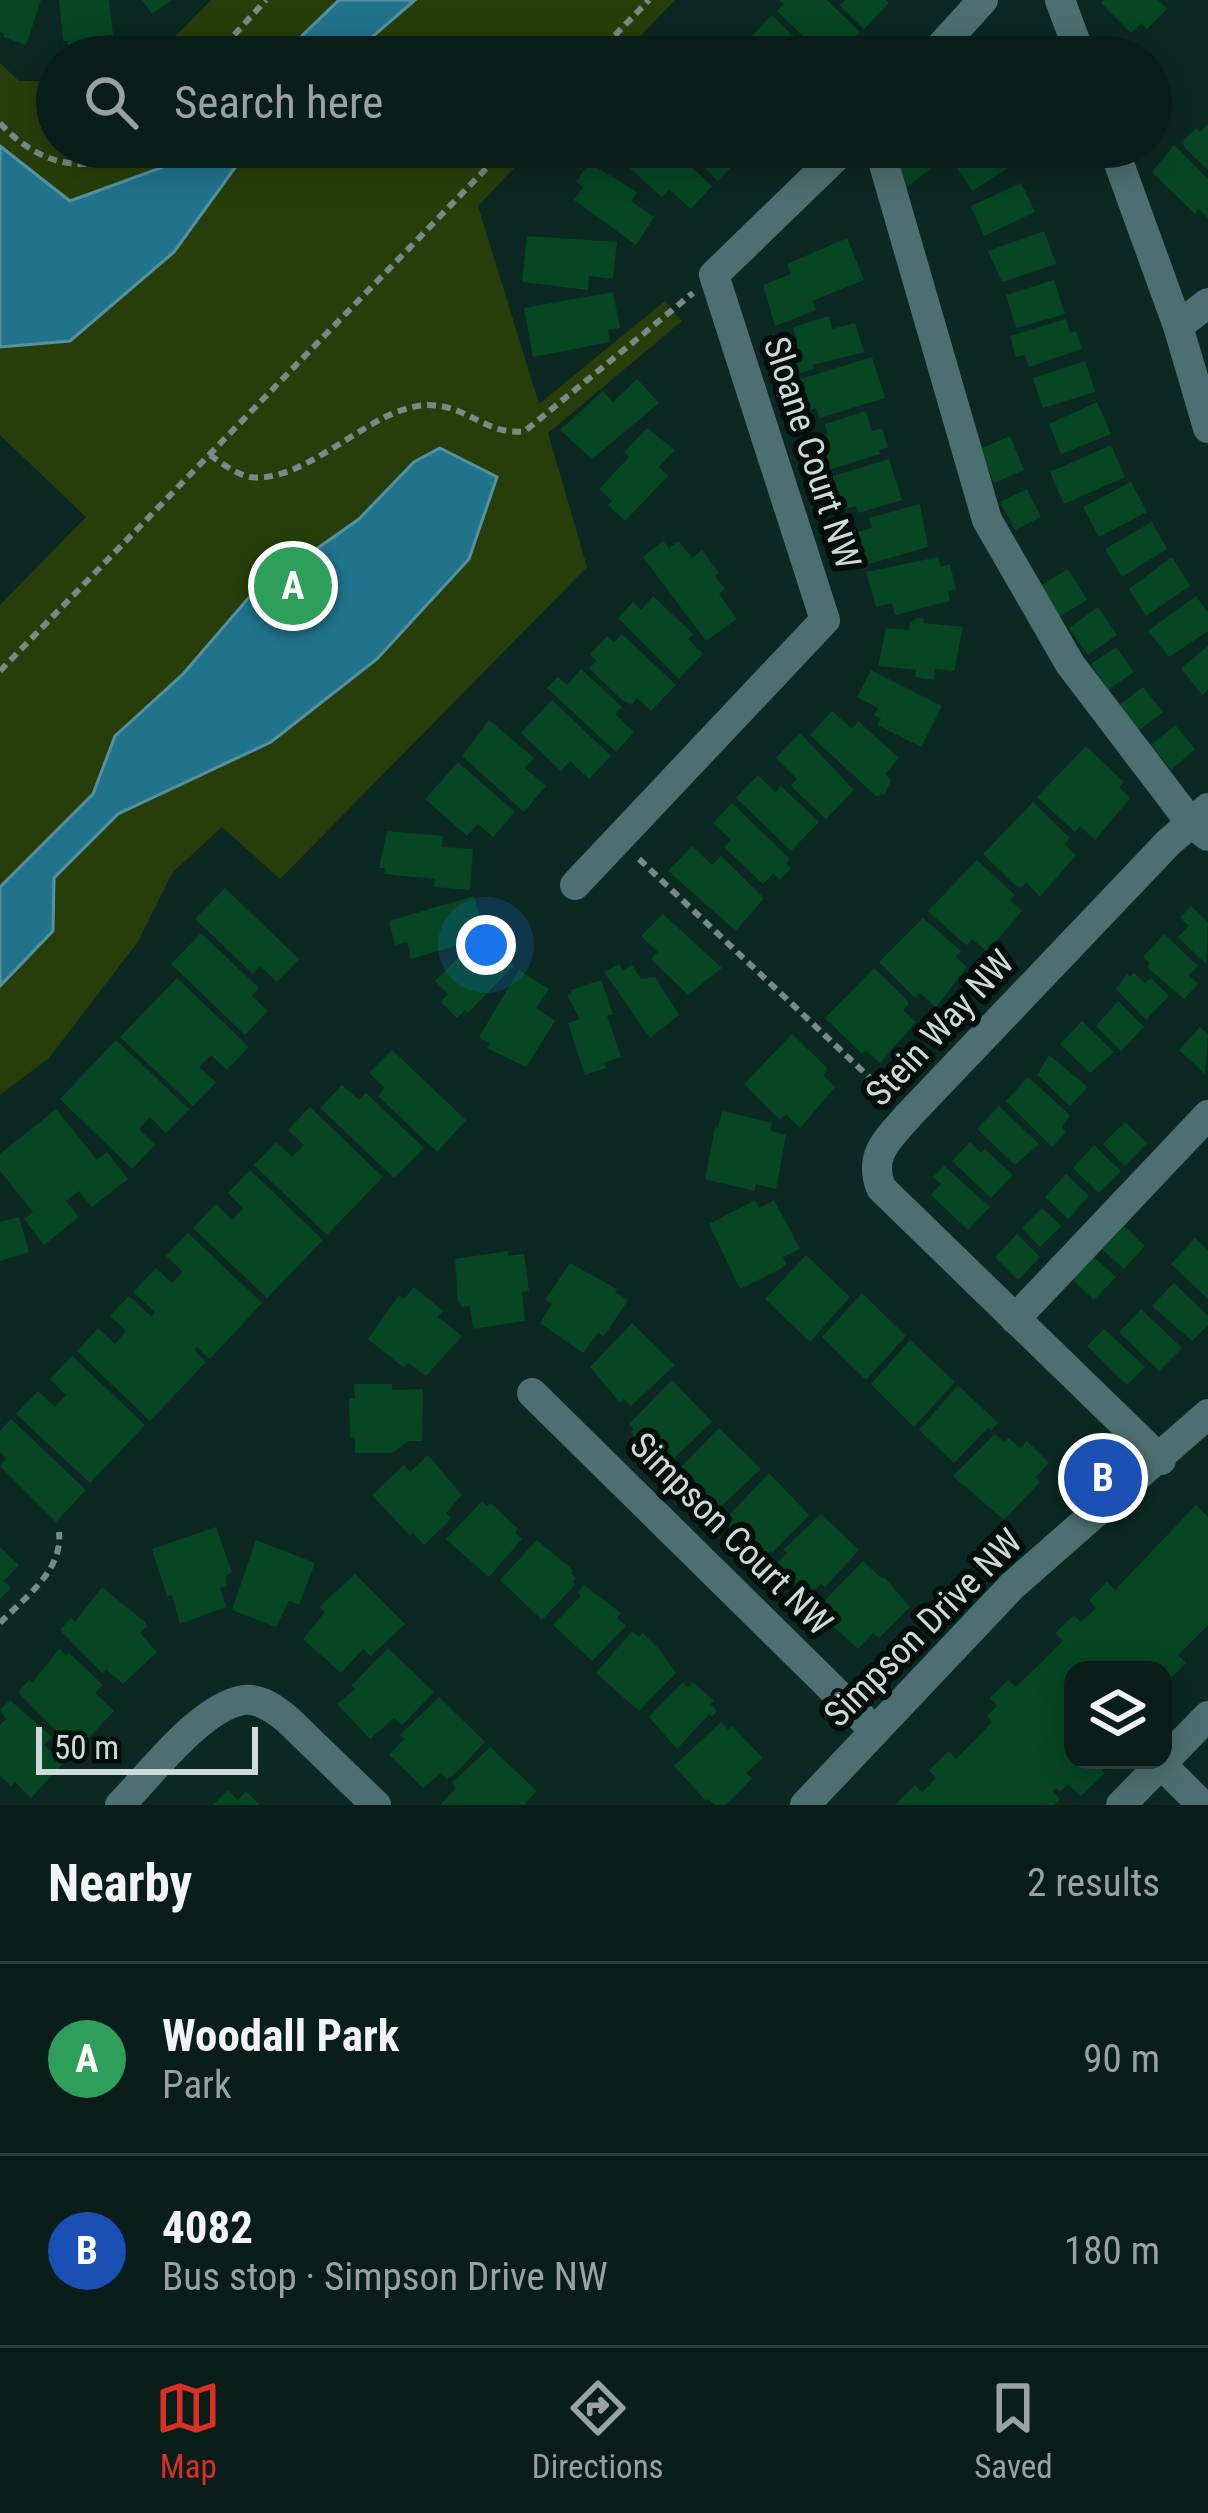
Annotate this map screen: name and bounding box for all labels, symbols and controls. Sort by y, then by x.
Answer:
search box [36,36,1172,168]
icon: search [78,69,144,135]
text: Search here [174,76,383,129]
street label: Sloane Court NW [755,332,869,574]
pin: A [254,541,332,631]
your location [456,915,516,975]
street label: Stein Way NW [857,942,1023,1114]
street label: Simpson Court NW [621,1424,841,1644]
pin: B [1064,1433,1142,1523]
street label: Simpson Drive NW [816,1521,1030,1735]
map controls [1064,1661,1172,1769]
button: layers [1064,1661,1172,1769]
scale bar [36,1721,258,1774]
text: 50 m [54,1728,119,1767]
text: Nearby [48,1854,192,1913]
text: 2 results [1027,1860,1160,1906]
text: Woodall Park [162,2009,399,2062]
text: A [75,2036,99,2082]
text: 90 m [1083,2036,1160,2082]
text: Park [162,2062,232,2108]
text: 4082 [162,2201,253,2254]
text: B [76,2228,98,2274]
text: 180 m [1064,2228,1160,2274]
text: Bus stop · Simpson Drive NW [162,2254,608,2300]
tab: Map [155,2375,221,2486]
tab: Directions [532,2375,664,2486]
tab: Saved [974,2375,1053,2486]

